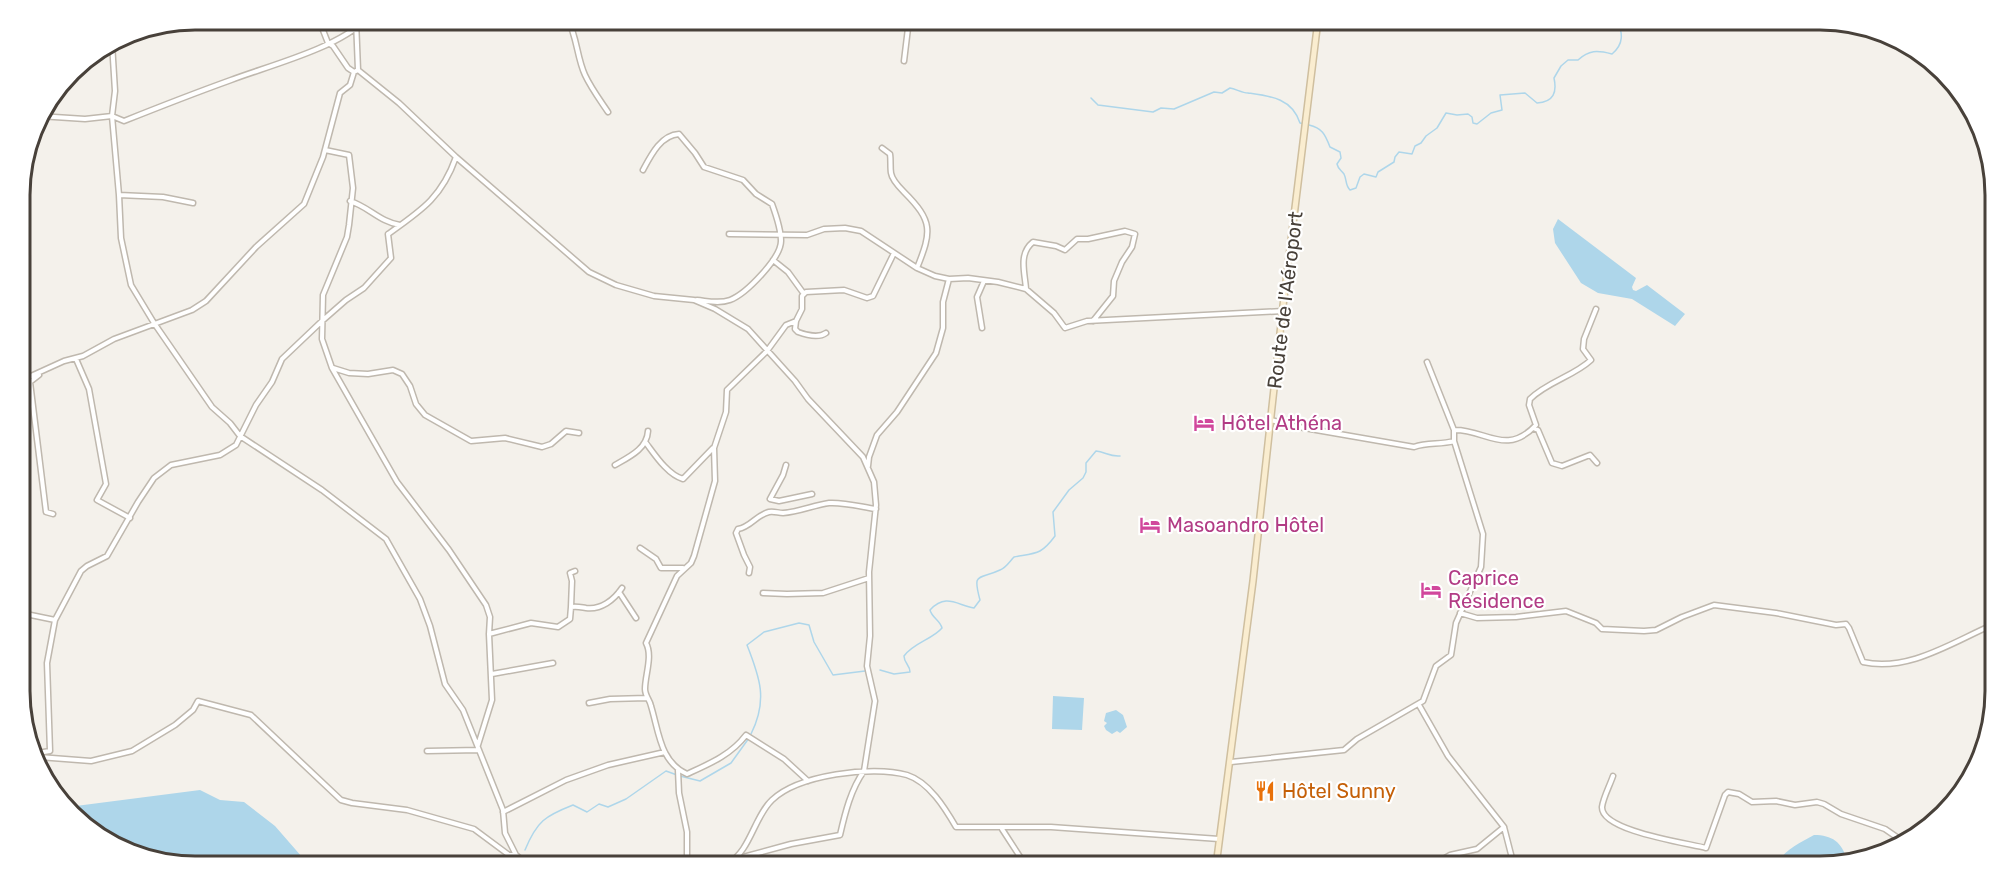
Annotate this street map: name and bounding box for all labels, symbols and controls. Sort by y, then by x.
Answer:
street label: Route de l'Aéroport [1262,210,1308,390]
hotel icon: Hôtel Athéna [1192,411,1216,435]
place label: Hôtel Athéna [1221,411,1342,435]
hotel icon: Masoandro Hôtel [1138,513,1162,537]
place label: Masoandro Hôtel [1167,513,1324,537]
place label: Caprice Résidence [1448,566,1545,613]
hotel icon: Caprice Résidence [1419,578,1443,602]
restaurant icon: Hôtel Sunny [1253,779,1277,803]
place label: Hôtel Sunny [1282,779,1396,803]

